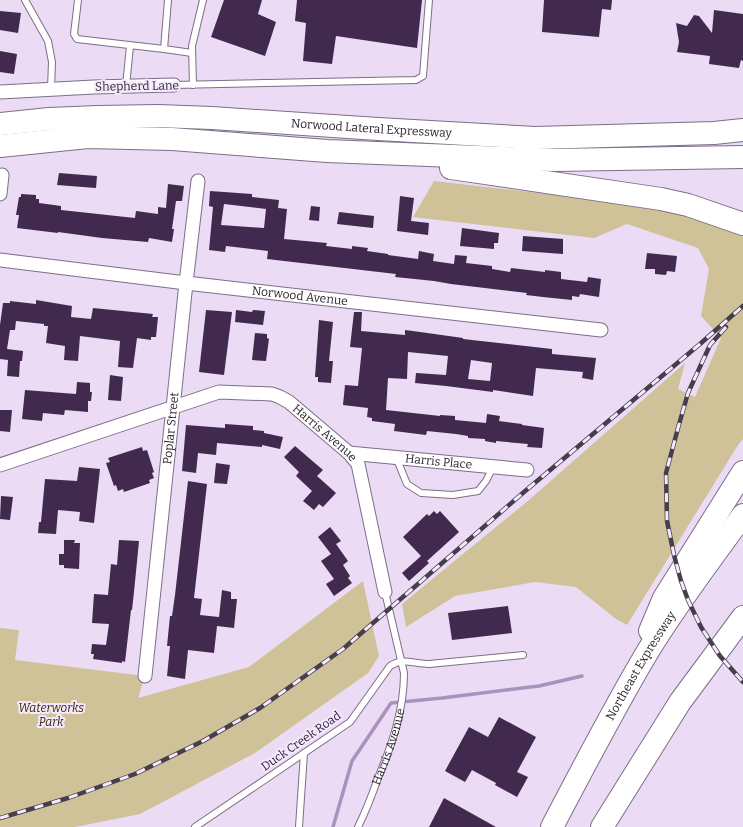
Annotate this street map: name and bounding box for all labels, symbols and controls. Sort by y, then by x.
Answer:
street label: Shepherd Lane [95,78,179,94]
street label: Norwood Lateral Expressway [290,116,453,140]
street label: Norwood Avenue [251,284,349,308]
street label: Poplar Street [160,391,182,465]
street label: Harris Avenue [290,401,360,464]
street label: Harris Place [404,451,473,472]
street label: Northeast Expressway [603,608,679,723]
park label: Waterworks Park [18,701,84,729]
street label: Harris Avenue [369,707,407,787]
street label: Duck Creek Road [258,708,344,774]

